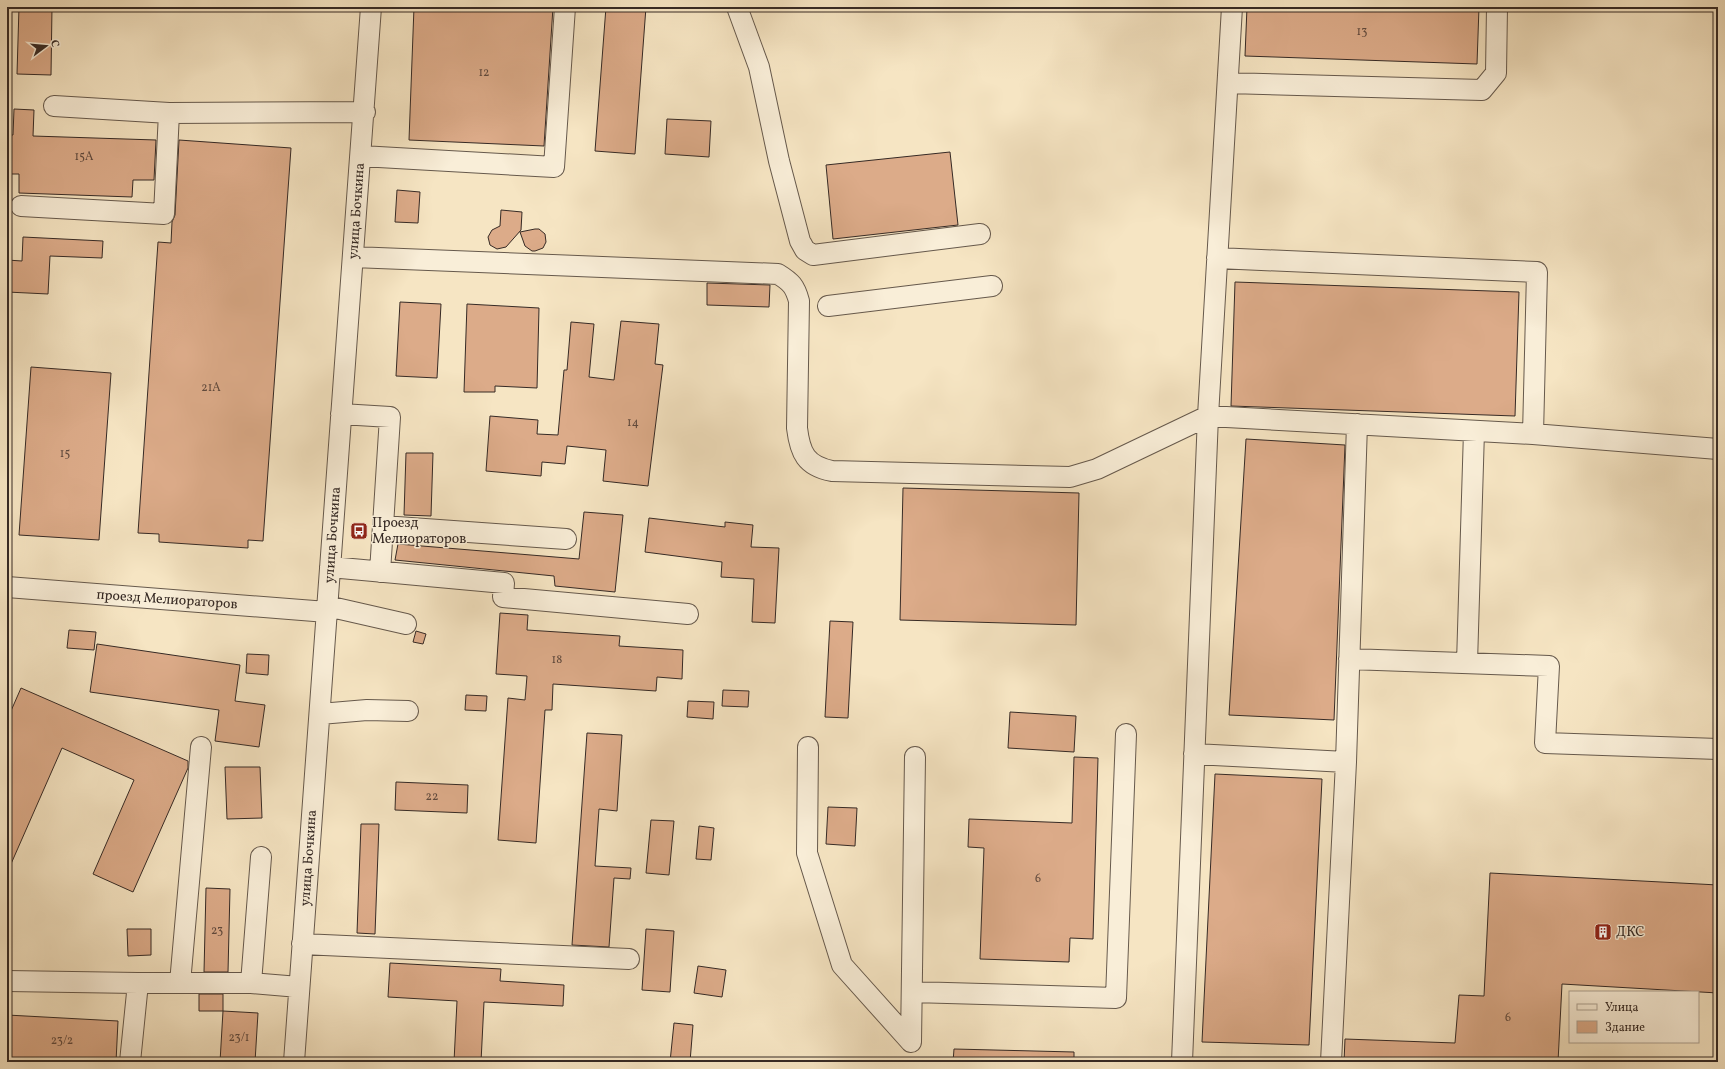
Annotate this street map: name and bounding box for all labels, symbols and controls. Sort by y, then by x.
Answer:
house number: 13 [1357,24,1367,40]
north arrow [26,26,66,66]
text: С [46,38,62,49]
house number: 12 [478,65,490,81]
house number: 15А [75,149,94,165]
street label: улица Бочкина [344,162,370,260]
house number: 21А [201,380,221,396]
house number: 14 [627,415,639,431]
house number: 15 [60,446,70,462]
street label: улица Бочкина [320,486,346,584]
place label: Проезд Мелиораторов [372,514,466,549]
bus stop icon: Проезд Мелиораторов [349,521,369,541]
street label: проезд Мелиораторов [96,586,238,614]
house number: 18 [552,652,562,668]
house number: 22 [426,789,438,805]
street label: улица Бочкина [296,809,322,907]
house number: 6 [1035,871,1041,887]
building icon: ДКС [1593,922,1613,942]
house number: 23 [211,923,223,939]
place label: ДКС [1616,923,1644,942]
legend [1569,991,1699,1043]
text: Улица [1605,1000,1638,1016]
house number: 6 [1505,1010,1511,1026]
text: Здание [1605,1020,1645,1036]
house number: 23/1 [229,1030,249,1046]
house number: 23/2 [51,1033,73,1049]

